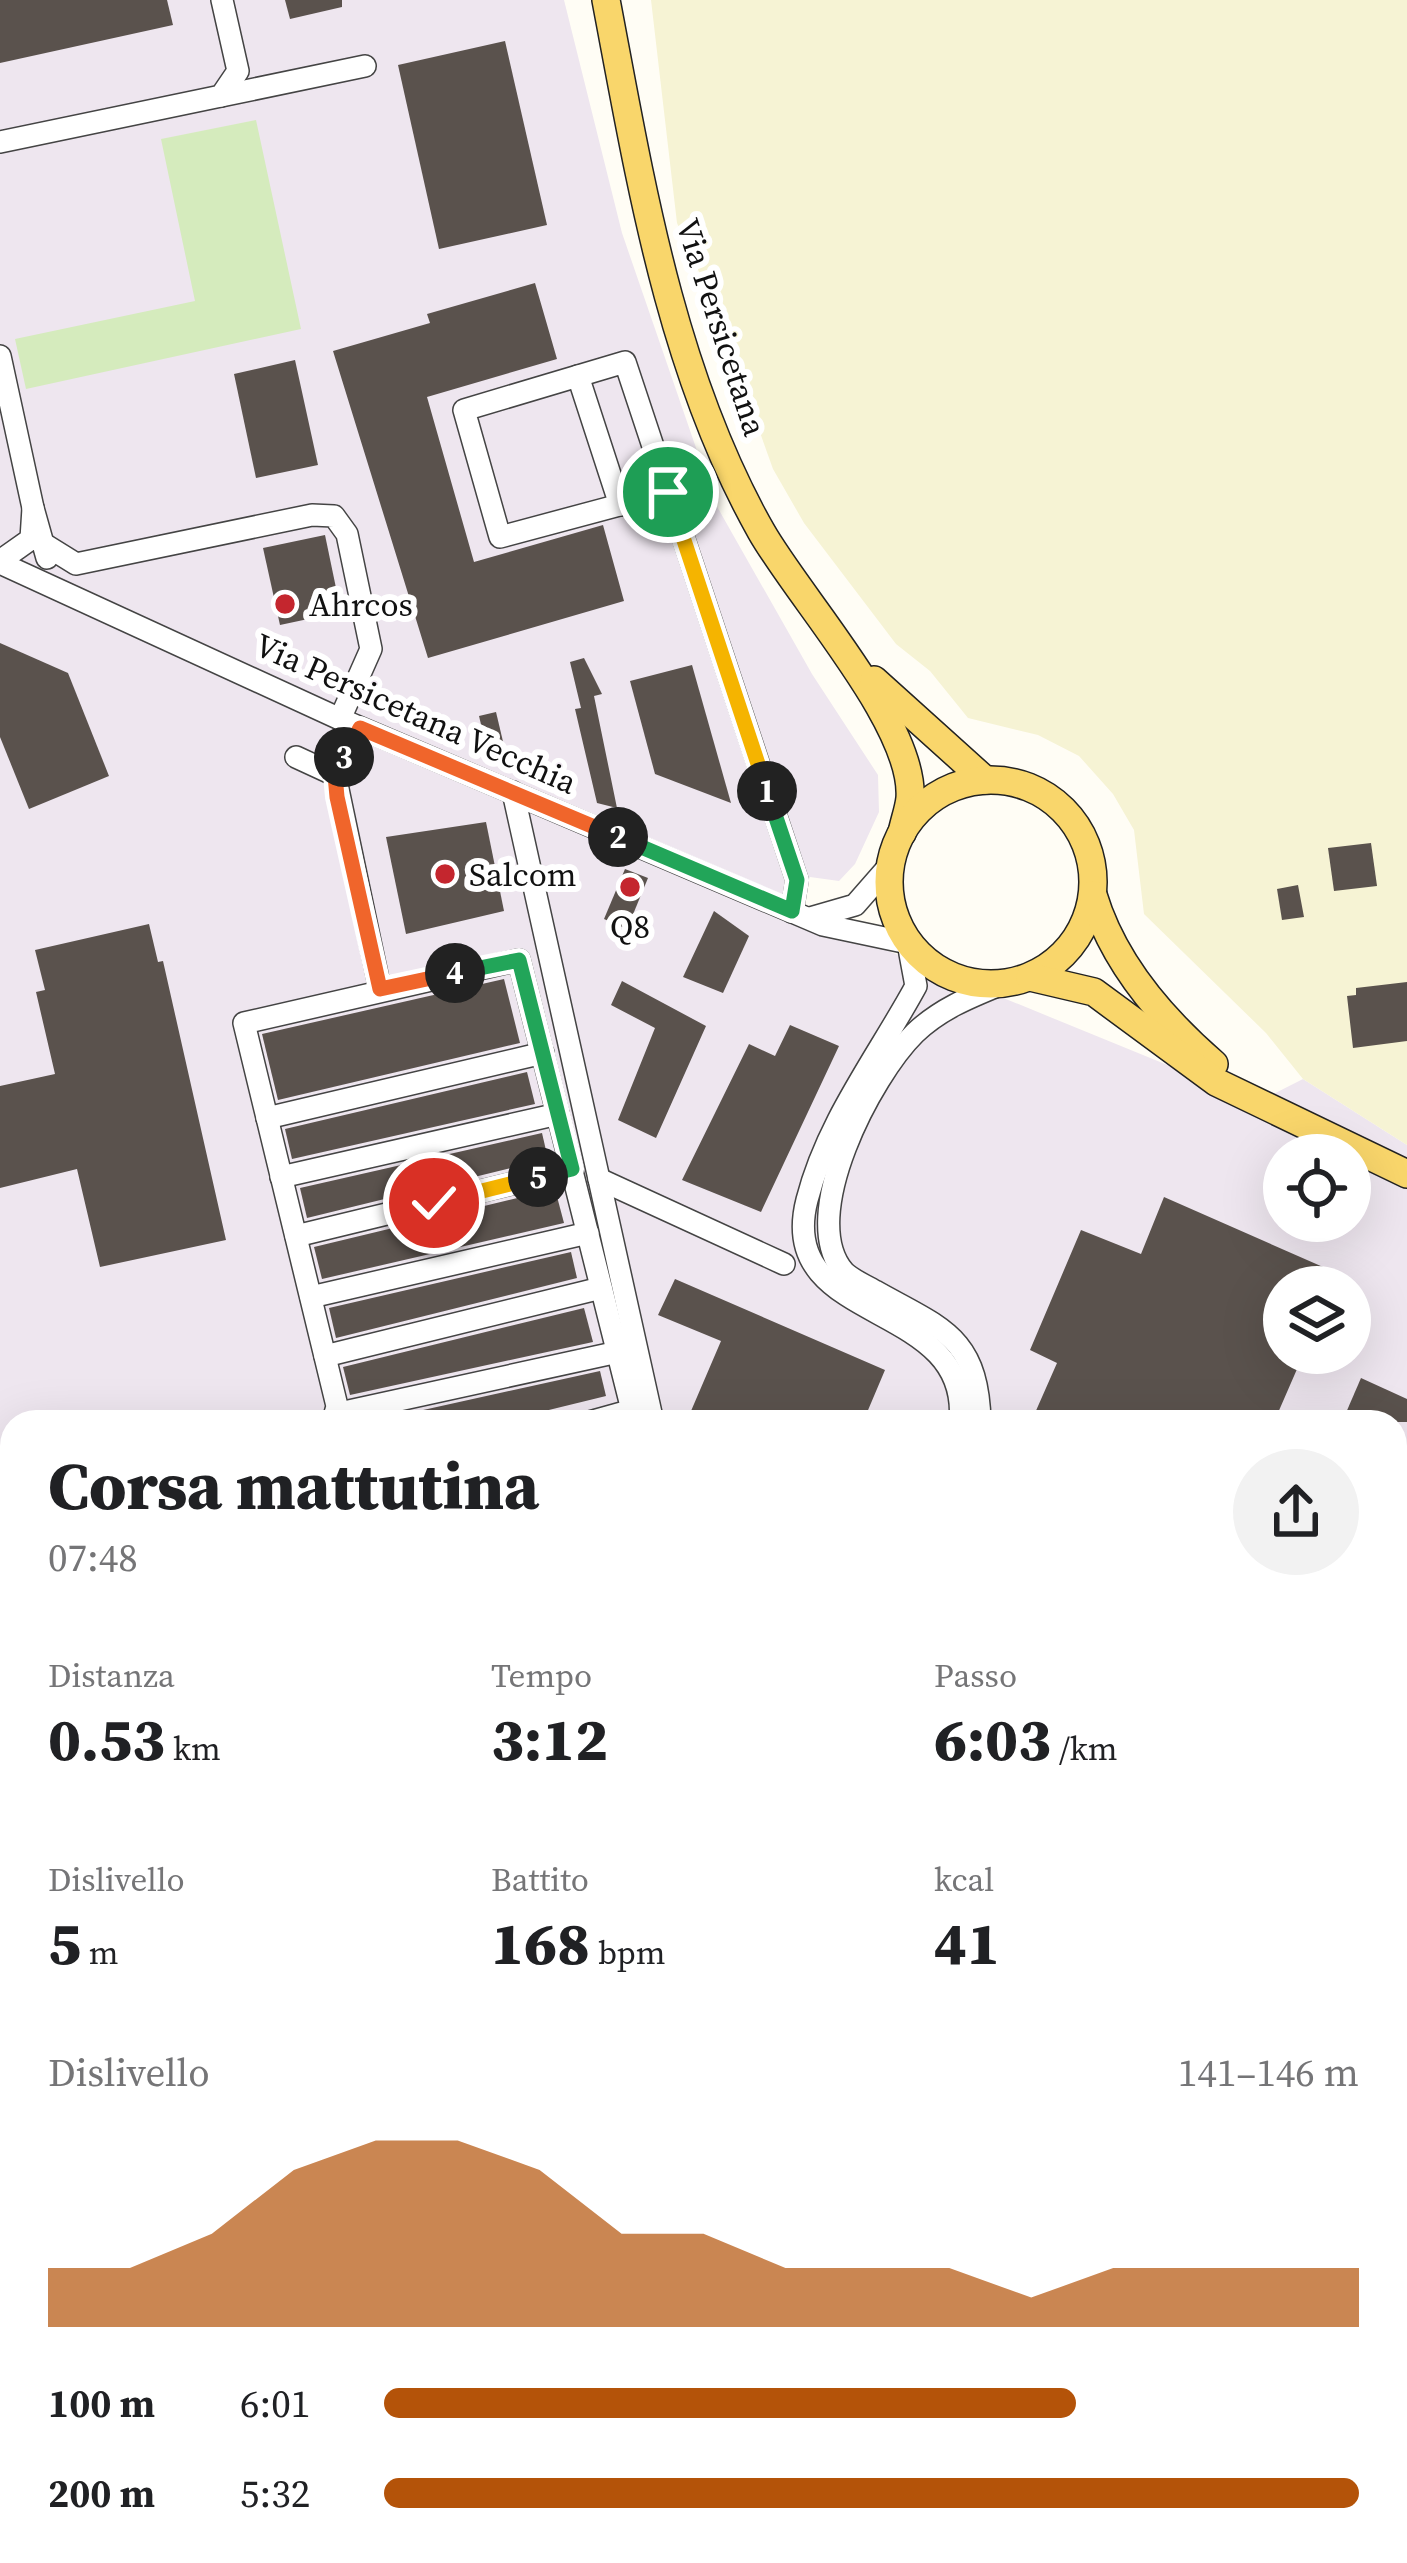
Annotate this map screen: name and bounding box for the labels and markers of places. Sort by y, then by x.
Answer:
pin [617,441,719,543]
place label: Ahrcos [309,582,413,627]
marker: Ahrcos [272,591,298,617]
pin: 3 [314,727,374,787]
pin: 1 [737,761,797,821]
pin: 2 [588,807,648,867]
place label: Salcom [469,852,576,897]
marker: Salcom [432,861,458,887]
marker: Q8 [617,874,643,900]
place label: Q8 [610,904,650,949]
pin: 4 [425,943,485,1003]
pin: 5 [508,1147,568,1207]
pin [383,1152,485,1254]

